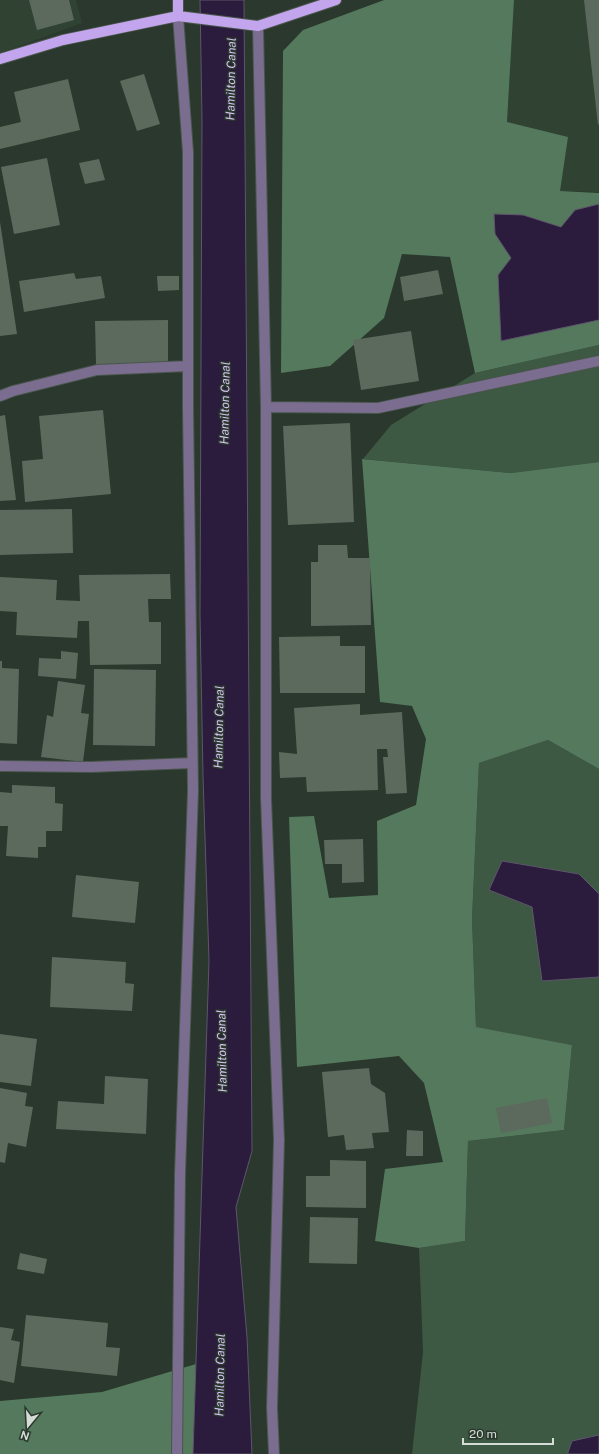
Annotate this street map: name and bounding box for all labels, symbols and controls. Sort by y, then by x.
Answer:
water label: Hamilton Canal [223,38,239,120]
water label: Hamilton Canal [217,362,233,444]
water label: Hamilton Canal [211,686,227,768]
water label: Hamilton Canal [214,1010,230,1092]
water label: Hamilton Canal [212,1334,228,1416]
north arrow [8,1406,48,1446]
scale bar [463,1420,553,1446]
text: 20 m [469,1427,497,1441]
text: N [19,1428,31,1443]

